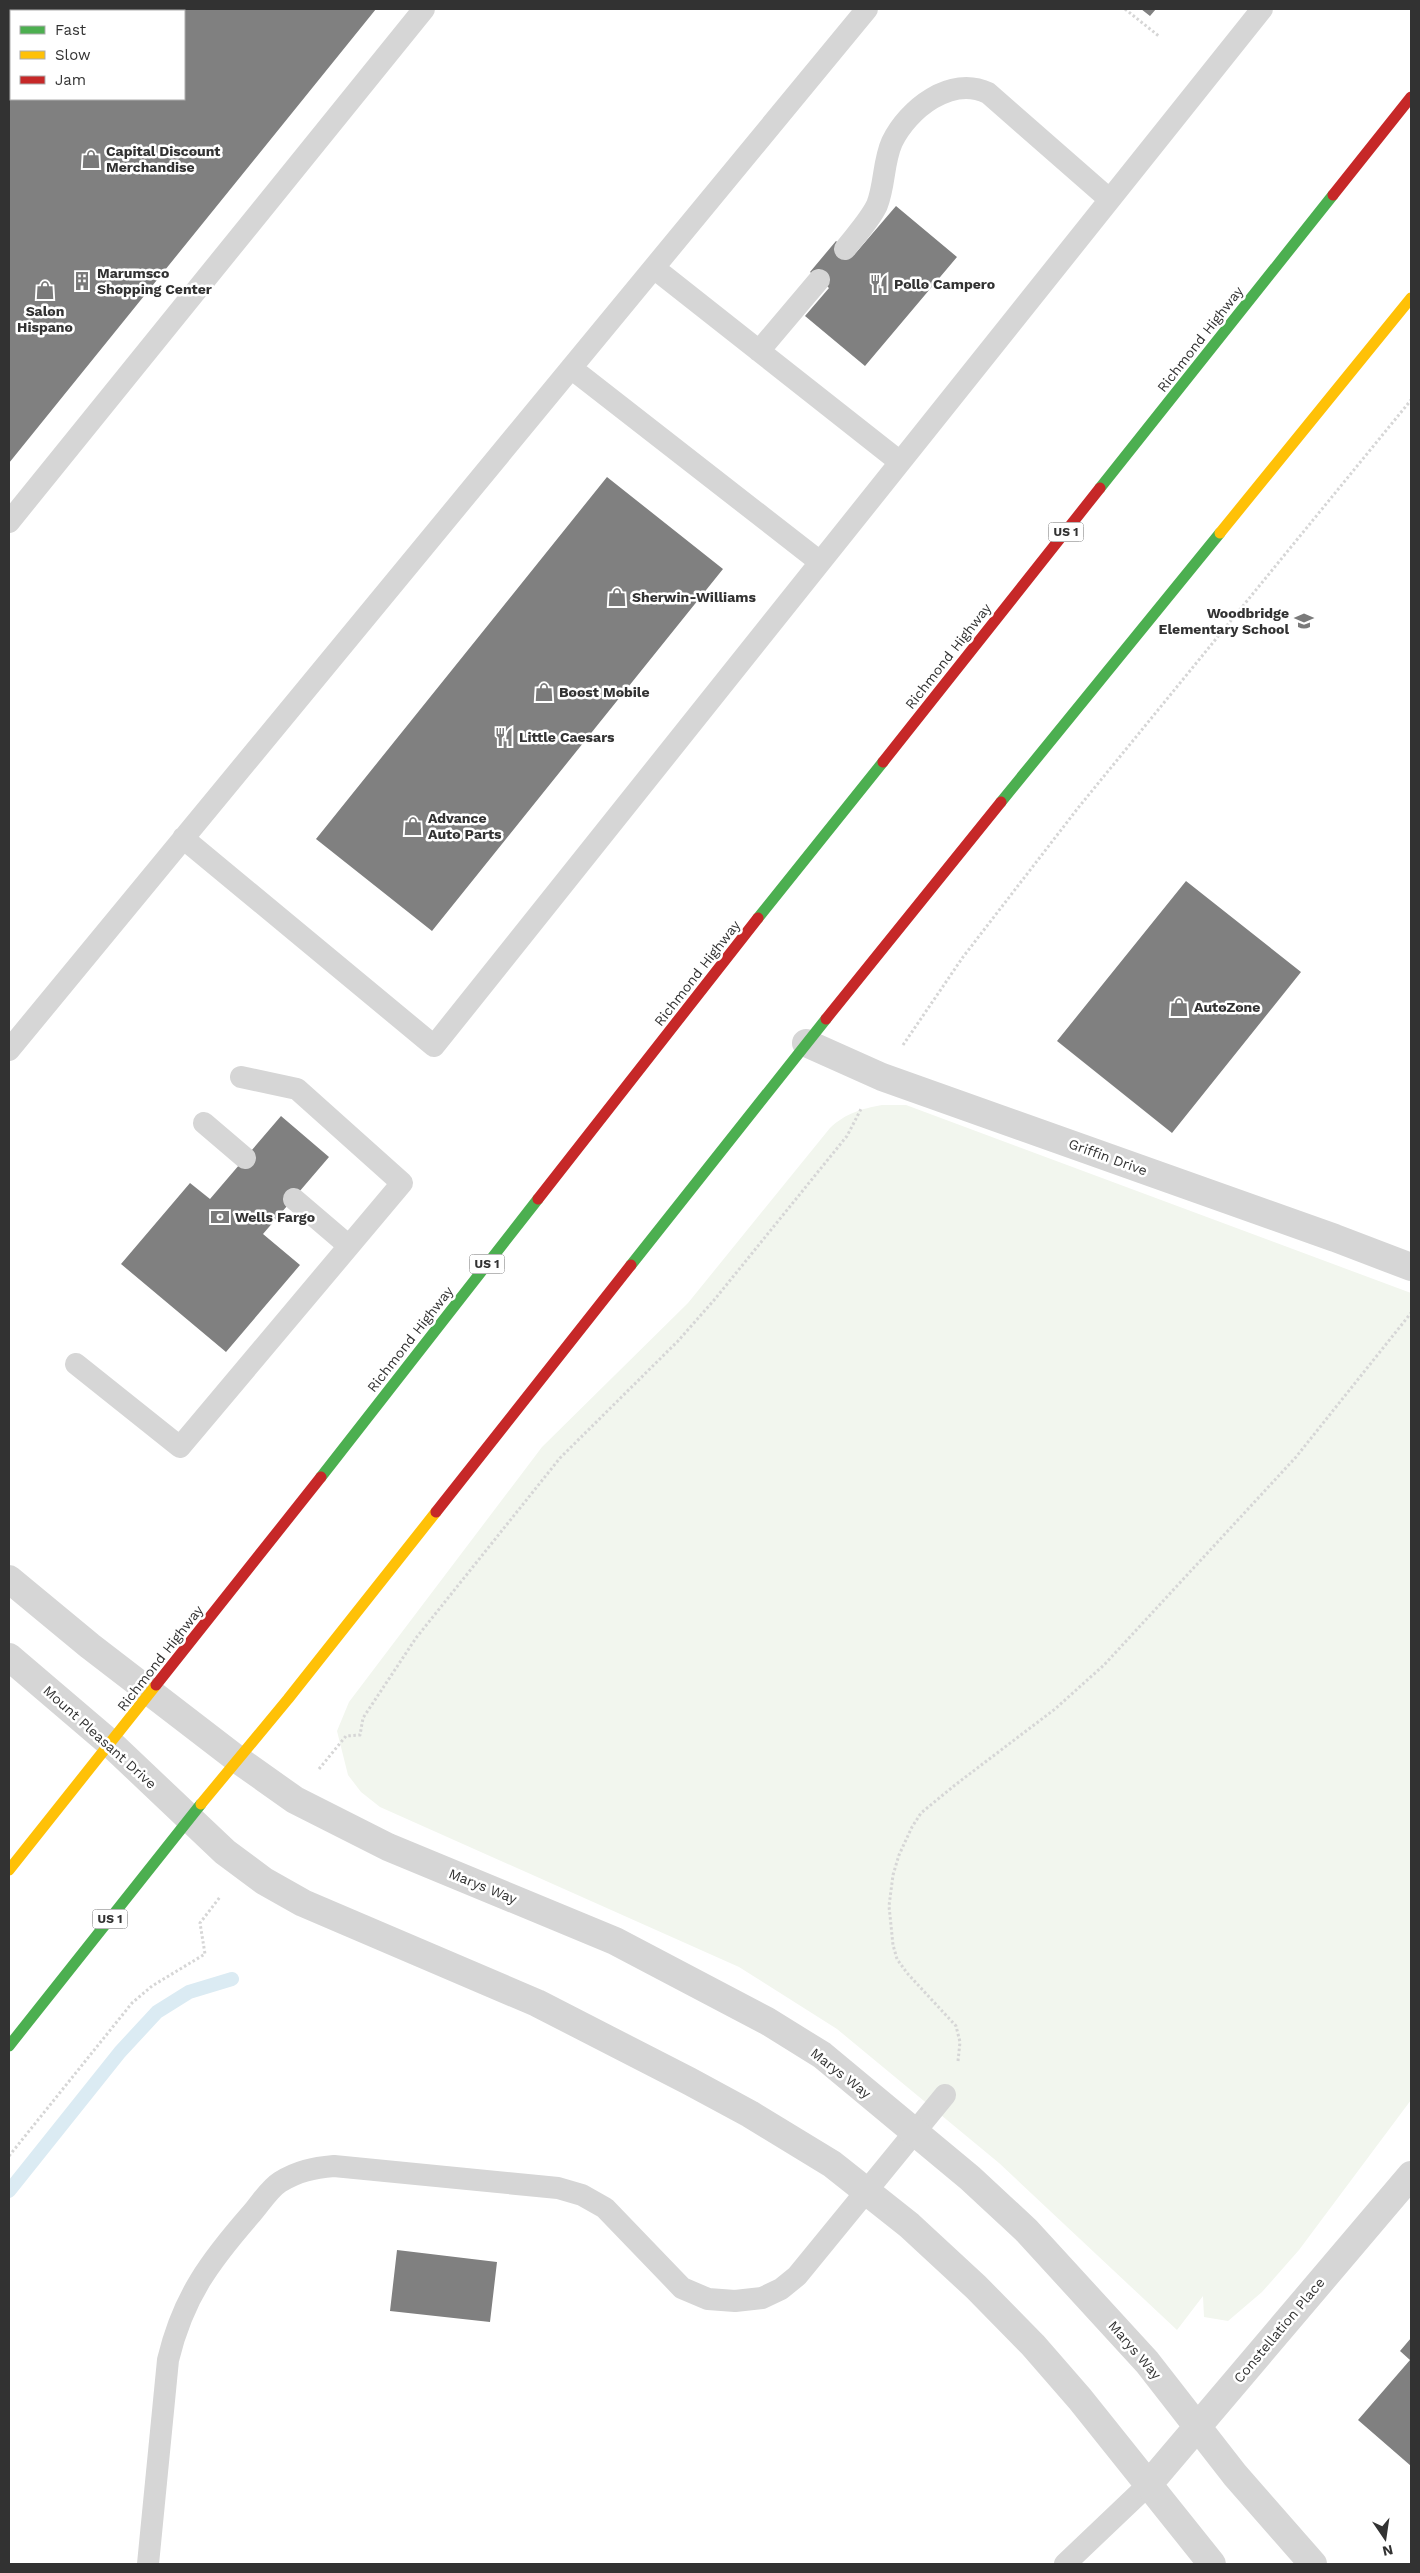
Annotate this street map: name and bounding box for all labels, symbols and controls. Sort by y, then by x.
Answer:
legend [10,10,185,100]
text: Fast [55,21,87,39]
text: Slow [55,46,91,64]
text: Jam [55,71,86,89]
place label: Capital Discount Merchandise [106,143,221,175]
shop icon: Capital Discount Merchandise [80,148,102,170]
place label: Marumsco Shopping Center [97,265,212,297]
building icon: Marumsco Shopping Center [71,270,93,292]
restaurant icon: Pollo Campero [868,273,890,295]
place label: Pollo Campero [894,276,995,292]
shop icon: Salon Hispano [34,279,56,301]
street label: Richmond Highway [1154,282,1247,395]
place label: Salon Hispano [17,303,73,335]
road number: US 1 [1048,522,1084,542]
shop icon: Sherwin-Williams [606,586,628,608]
place label: Sherwin-Williams [632,589,756,605]
street label: Richmond Highway [902,599,995,712]
place label: Woodbridge Elementary School [1159,605,1289,637]
school or university icon: Woodbridge Elementary School [1293,610,1315,632]
shop icon: Boost Mobile [533,681,555,703]
place label: Boost Mobile [559,684,650,700]
restaurant icon: Little Caesars [493,726,515,748]
place label: Little Caesars [519,729,615,745]
place label: Advance Auto Parts [428,810,502,842]
shop icon: Advance Auto Parts [402,815,424,837]
street label: Richmond Highway [651,916,744,1029]
shop icon: AutoZone [1168,996,1190,1018]
place label: AutoZone [1194,999,1260,1015]
street label: Griffin Drive [1066,1135,1150,1179]
bank icon: Wells Fargo [209,1206,231,1228]
place label: Wells Fargo [235,1209,315,1225]
road number: US 1 [470,1254,504,1274]
street label: Richmond Highway [364,1282,457,1395]
street label: Richmond Highway [114,1601,207,1714]
street label: Mount Pleasant Drive [40,1682,160,1792]
street label: Marys Way [447,1865,520,1907]
road number: US 1 [92,1910,128,1928]
street label: Marys Way [808,2045,875,2102]
street label: Constellation Place [1230,2274,1328,2386]
street label: Marys Way [1105,2318,1165,2383]
north arrow [1360,2513,1410,2563]
text: N [1381,2542,1395,2560]

